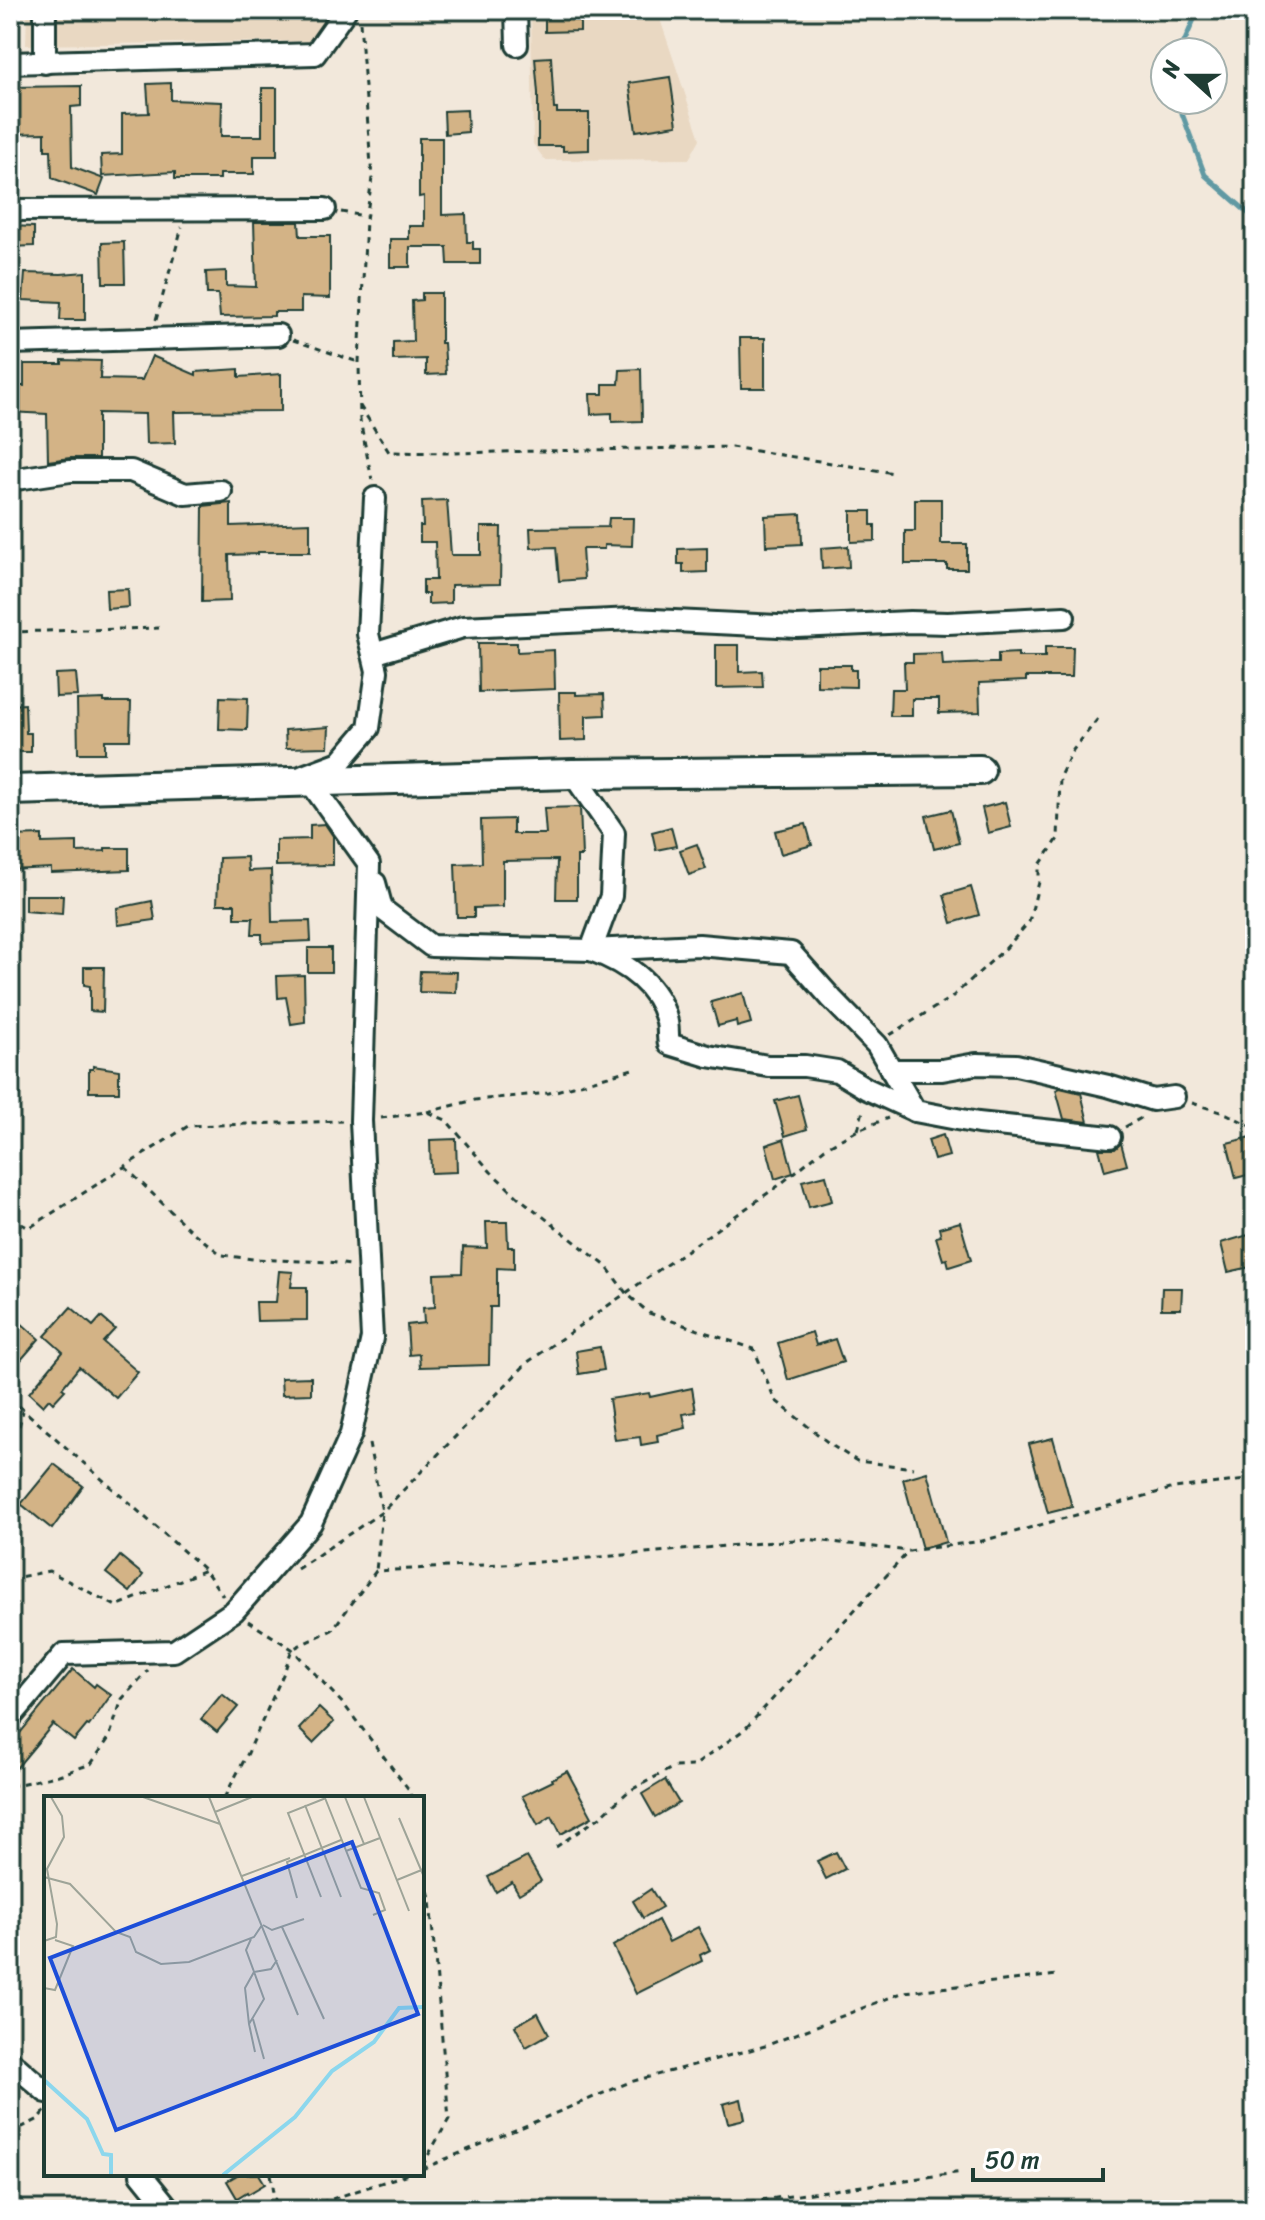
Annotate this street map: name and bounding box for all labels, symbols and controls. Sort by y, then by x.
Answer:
north arrow [1149,36,1229,116]
text: N [1149,54,1192,84]
inset map [44,1796,424,2176]
scale bar [973,2132,1103,2182]
text: 50 m [985,2139,1040,2181]

